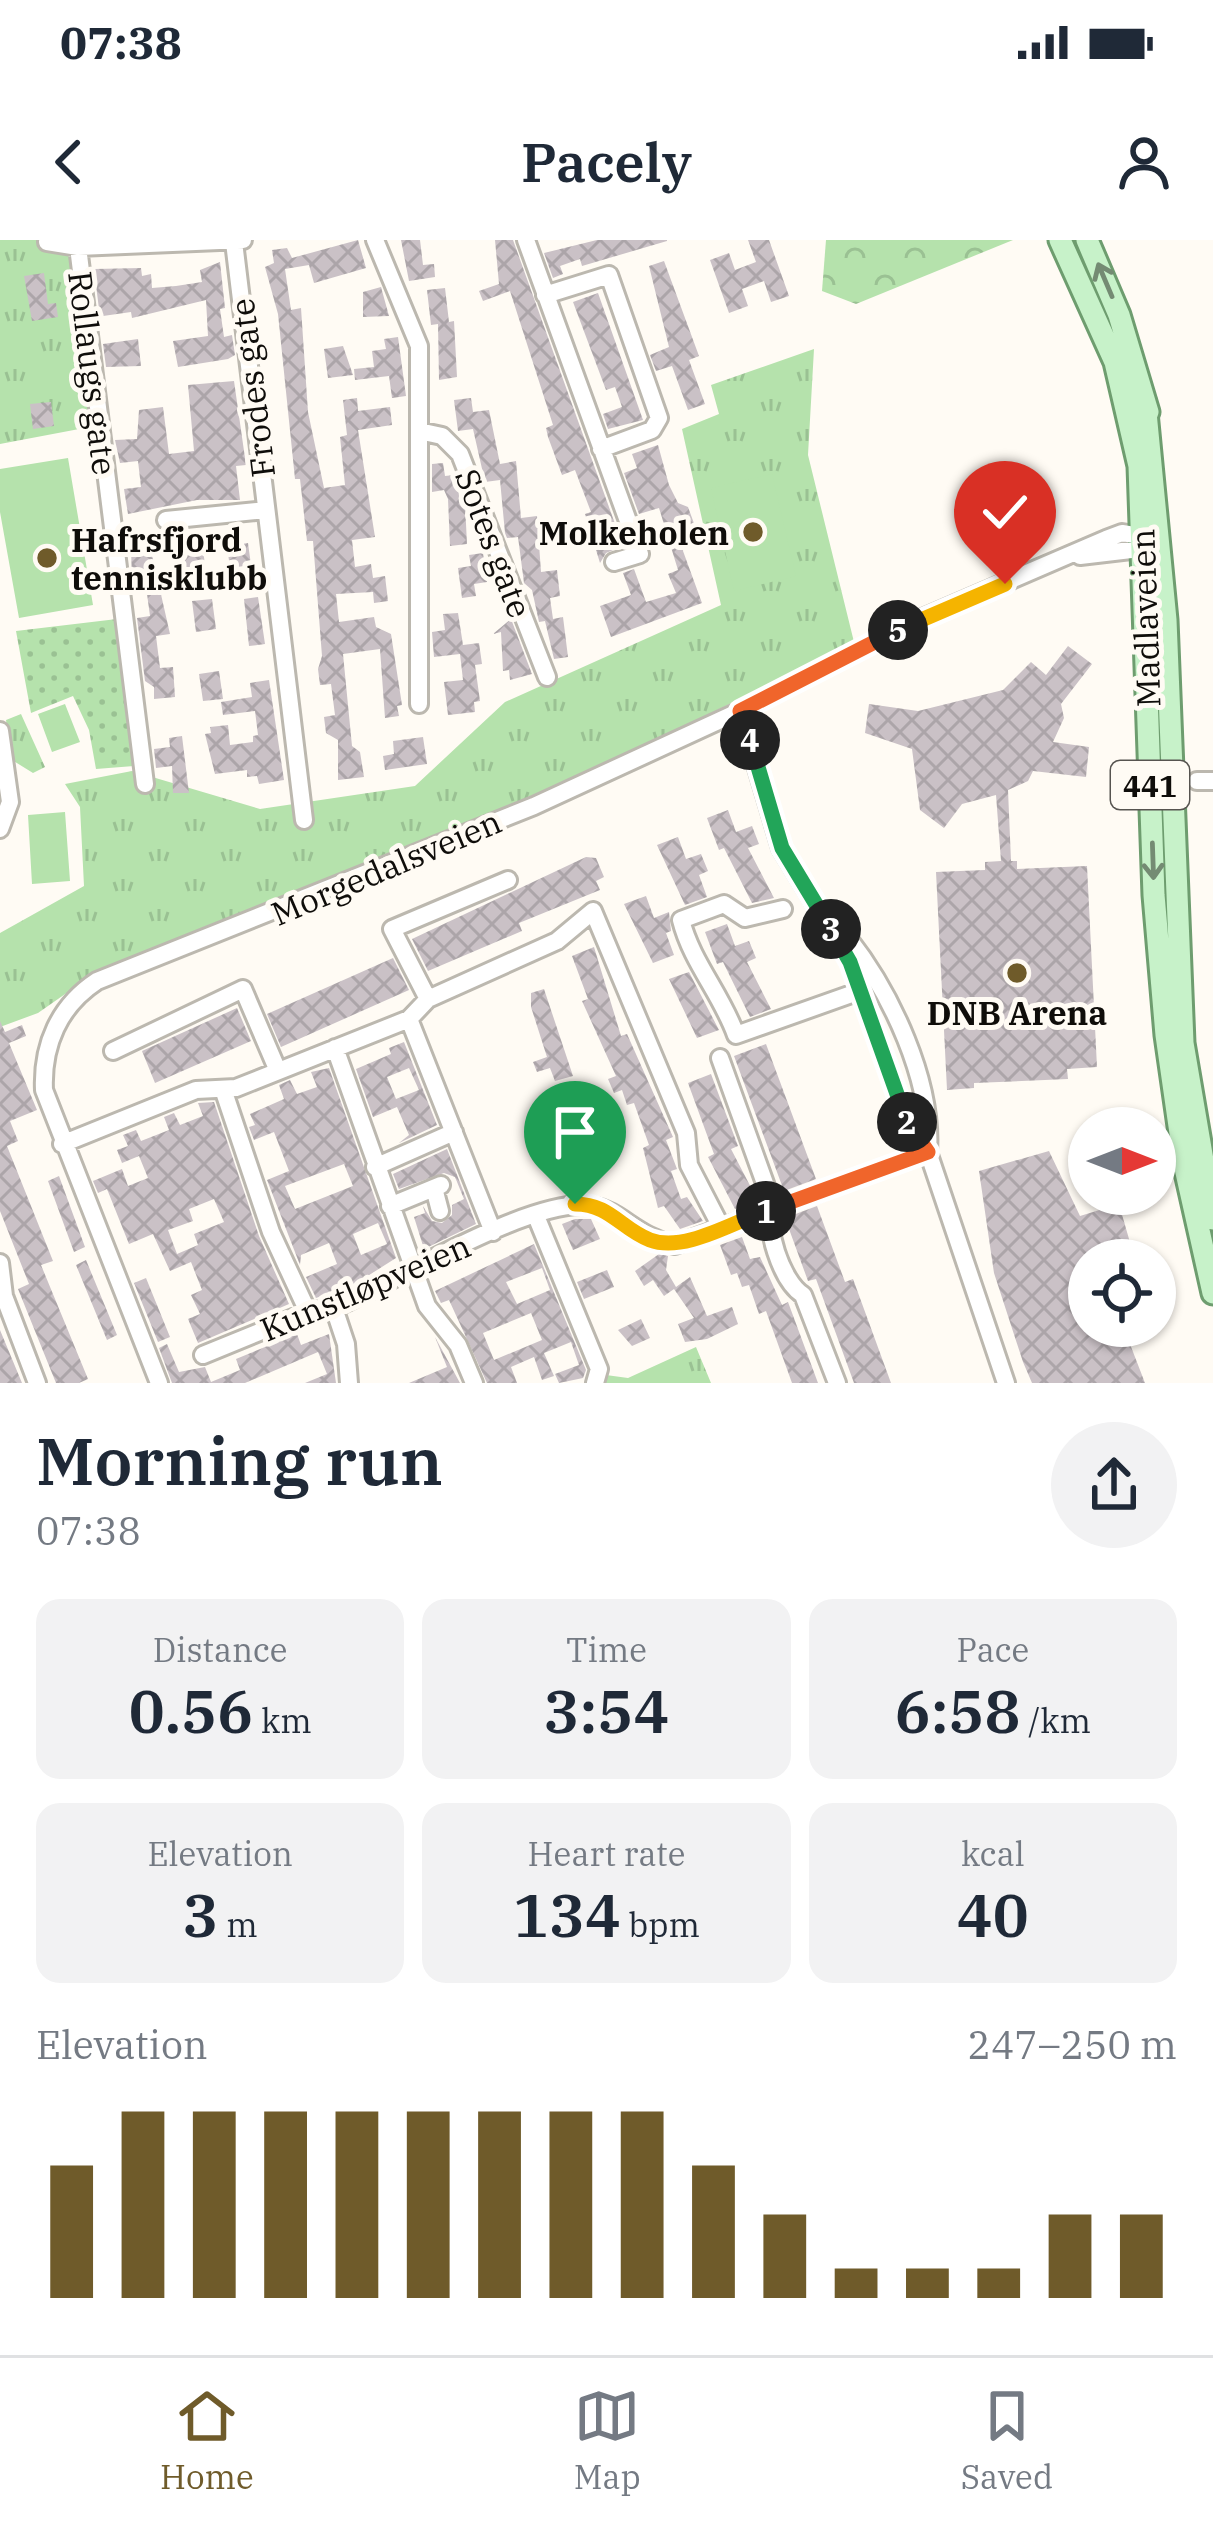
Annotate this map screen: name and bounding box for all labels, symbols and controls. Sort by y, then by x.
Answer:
text: 07:38 [60,13,182,71]
text: Pacely [521,127,692,197]
icon: back [36,129,102,195]
icon: person [1111,129,1177,195]
one-way arrow [1093,263,1114,300]
street label: Rollaugs gate [59,269,127,477]
street label: Frodes gate [220,296,284,480]
pin [954,461,1056,584]
street label: Sotes gate [446,462,542,624]
icon: check [972,479,1038,545]
place label: Molkeholen [539,511,729,554]
place label: Hafrsfjord tennisklubb [71,518,267,599]
marker: Molkeholen [740,519,766,545]
street label: Madlaveien [1120,528,1170,708]
marker: Hafrsfjord tennisklubb [34,545,60,571]
pin: 5 [868,600,928,660]
text: 5 [888,608,908,651]
pin: 4 [720,710,780,770]
text: 4 [740,718,760,761]
road number: 441 [1111,761,1189,809]
street label: Morgedalsveien [264,799,508,935]
one-way arrow [1141,841,1164,880]
pin: 3 [801,899,861,959]
text: 3 [821,907,841,950]
marker: DNB Arena [1004,960,1030,986]
place label: DNB Arena [927,991,1107,1034]
pin [524,1081,626,1204]
pin: 2 [877,1092,937,1152]
icon: arrive [542,1099,608,1165]
text: 2 [897,1100,917,1143]
north arrow [1068,1107,1176,1215]
map controls [1068,1107,1176,1347]
pin: 1 [736,1181,796,1241]
text: 1 [756,1189,776,1232]
street label: Kunstløpveien [253,1223,477,1351]
button: locate [1068,1239,1176,1347]
text: Morning run [36,1417,443,1503]
button: share [1051,1422,1177,1548]
text: 07:38 [36,1505,141,1556]
text: Distance [153,1628,288,1671]
text: Time [566,1628,647,1671]
text: Pace [957,1628,1029,1671]
text: 0.56 [129,1671,253,1750]
text: 3:54 [544,1671,669,1750]
text: 6:58 [895,1671,1021,1750]
text: km [253,1699,312,1742]
text: /km [1021,1699,1091,1742]
text: Elevation [147,1832,293,1875]
text: Heart rate [528,1832,685,1875]
text: kcal [961,1832,1025,1875]
text: 3 [183,1875,219,1954]
text: 134 [513,1875,621,1954]
text: 40 [957,1875,1029,1954]
text: m [219,1903,258,1946]
text: bpm [621,1903,700,1946]
text: Elevation [36,2019,208,2070]
text: 247–250 m [967,2019,1177,2070]
tab: Home [160,2383,254,2498]
tab: Map [574,2383,641,2498]
tab: Saved [961,2383,1053,2498]

